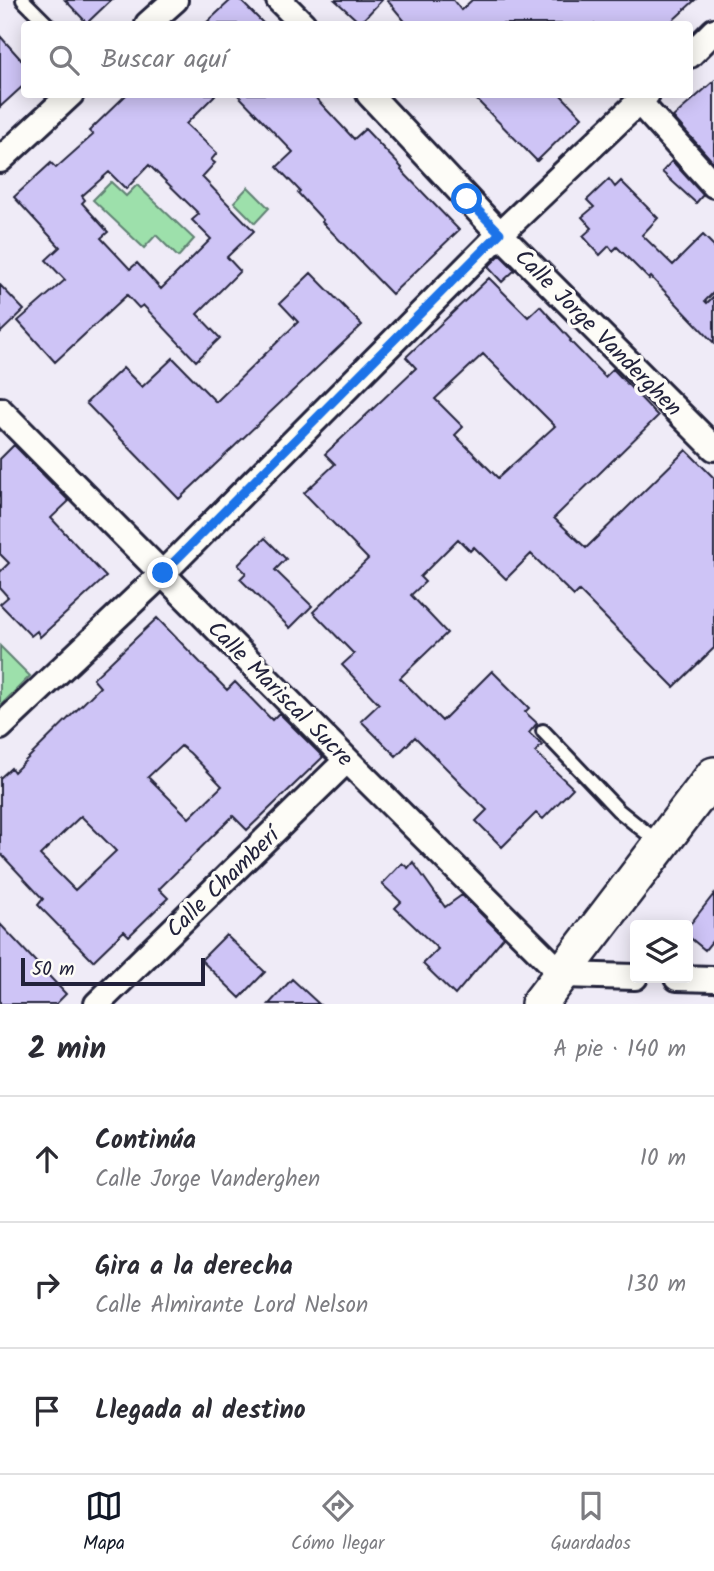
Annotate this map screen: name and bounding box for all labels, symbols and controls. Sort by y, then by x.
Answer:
search box [21,21,693,98]
text: Buscar aquí [101,39,227,81]
icon: search [45,41,83,79]
route start [451,183,482,214]
street label: Calle Jorge Vanderghen [505,241,690,426]
route end [147,557,178,588]
street label: Calle Mariscal Sucre [198,613,361,776]
street label: Calle Chamberí [158,817,291,947]
map controls [630,920,693,983]
button: layers [630,920,693,983]
scale bar [21,955,205,987]
text: 50 m [32,955,74,985]
text: 2 min [28,1026,106,1074]
text: A pie · 140 m [553,1032,686,1068]
text: Continúa [95,1120,196,1162]
icon: ahead [28,1140,66,1178]
text: 10 m [640,1141,686,1177]
text: Calle Jorge Vanderghen [95,1162,320,1198]
text: Gira a la derecha [95,1246,293,1288]
icon: right [28,1266,66,1304]
text: 130 m [627,1267,686,1303]
text: Calle Almirante Lord Nelson [95,1288,368,1324]
text: Llegada al destino [95,1390,306,1432]
icon: arrive [28,1392,66,1430]
tab: Mapa [83,1487,125,1559]
tab: Cómo llegar [291,1487,384,1559]
tab: Guardados [550,1487,631,1559]

